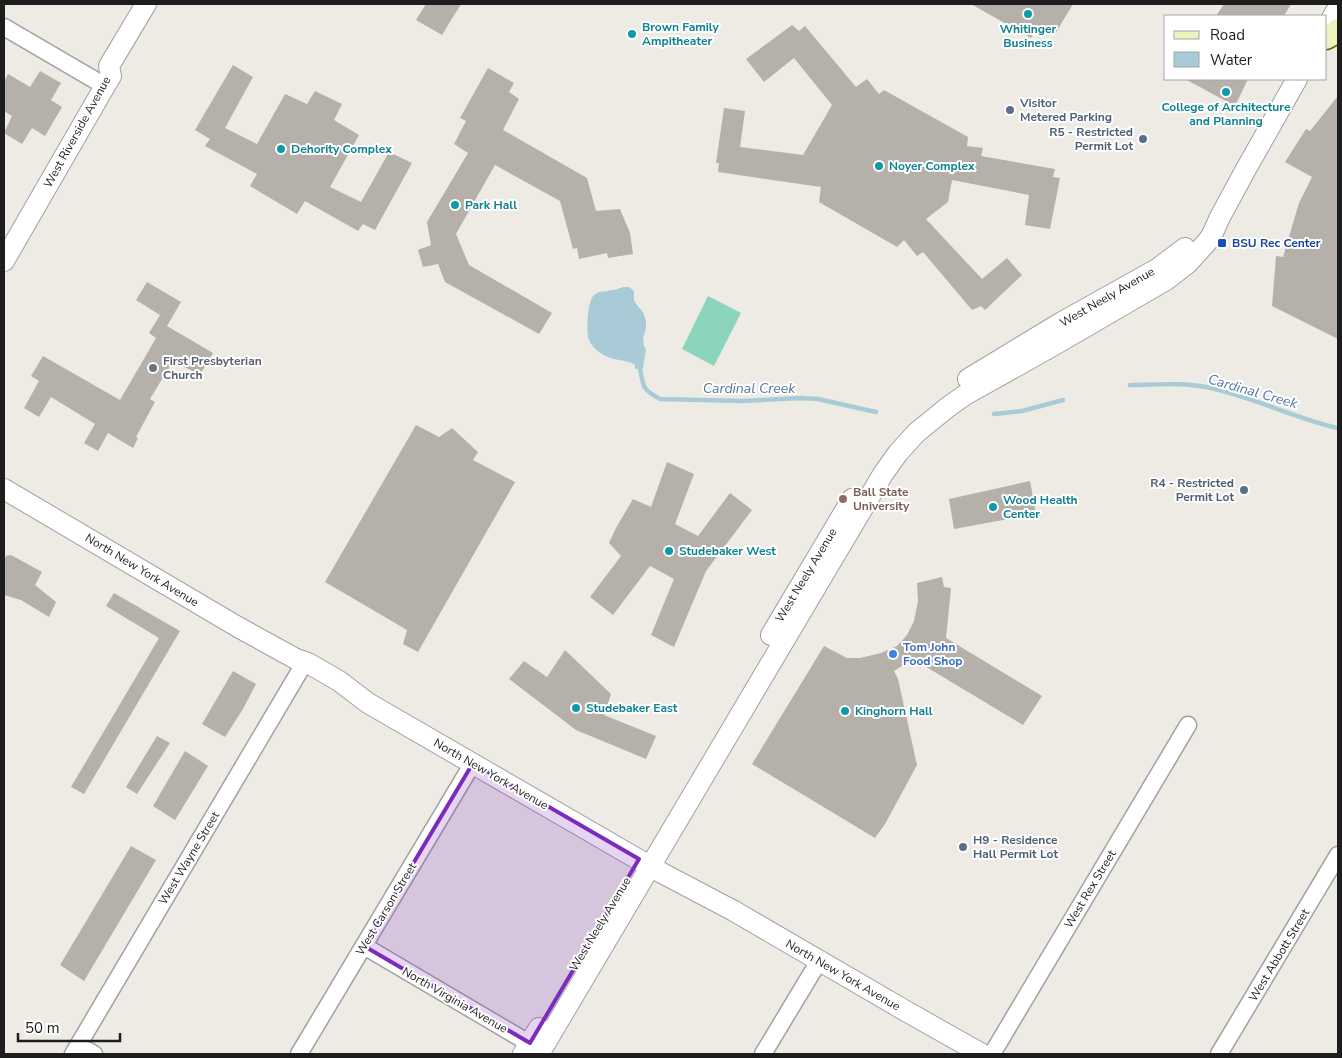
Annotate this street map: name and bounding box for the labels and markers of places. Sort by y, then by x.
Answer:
marker: Whitinger Business [1022,8,1034,20]
place label: Brown Family Ampitheater [642,19,719,49]
place label: Whitinger Business [1000,21,1057,51]
marker: Brown Family Ampitheater [626,28,638,40]
marker: College of Architecture and Planning [1220,86,1232,98]
place label: Visitor Metered Parking [1019,95,1112,125]
place label: College of Architecture and Planning [1162,99,1291,129]
marker: Visitor Metered Parking [1004,104,1016,116]
place label: R5 - Restricted Permit Lot [1049,124,1133,154]
marker: R5 - Restricted Permit Lot [1137,133,1149,145]
place label: Dehority Complex [291,141,392,157]
marker: Dehority Complex [275,143,287,155]
place label: Noyer Complex [889,158,975,174]
marker: Noyer Complex [873,160,885,172]
place label: Park Hall [465,197,517,213]
marker: Park Hall [449,199,461,211]
place label: BSU Rec Center [1232,235,1321,251]
marker: BSU Rec Center [1216,237,1228,249]
place label: First Presbyterian Church [163,353,262,383]
marker: First Presbyterian Church [147,362,159,374]
place label: R4 - Restricted Permit Lot [1150,475,1234,505]
place label: Ball State University [853,484,910,514]
marker: R4 - Restricted Permit Lot [1238,484,1250,496]
place label: Wood Health Center [1003,492,1078,522]
marker: Ball State University [837,493,849,505]
marker: Wood Health Center [987,501,999,513]
place label: Studebaker West [679,543,776,559]
marker: Studebaker West [663,545,675,557]
place label: Tom John Food Shop [903,639,963,669]
marker: Tom John Food Shop [887,648,899,660]
place label: Studebaker East [586,700,678,716]
marker: Studebaker East [570,702,582,714]
place label: Kinghorn Hall [855,703,933,719]
marker: Kinghorn Hall [839,705,851,717]
place label: H9 - Residence Hall Permit Lot [973,832,1058,862]
marker: H9 - Residence Hall Permit Lot [957,841,969,853]

